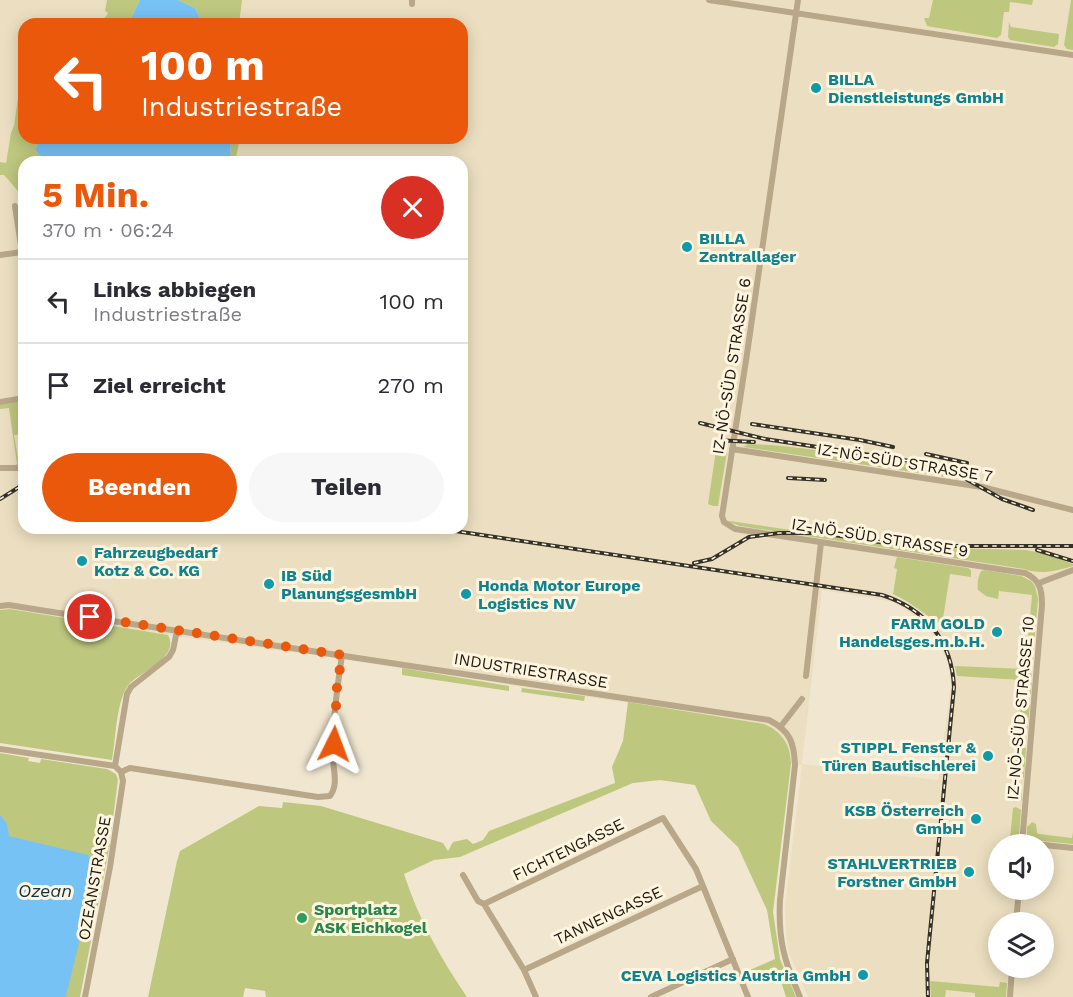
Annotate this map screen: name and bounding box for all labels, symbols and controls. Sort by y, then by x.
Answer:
text: 100 m [141,41,265,90]
icon: left [42,42,120,120]
place label: BILLA Dienstleistungs GmbH [828,70,1004,107]
marker: BILLA Dienstleistungs GmbH [809,81,823,95]
text: Industriestraße [141,91,342,123]
text: 5 Min. [42,174,149,216]
button: close [381,176,444,239]
text: 370 m · 06:24 [42,218,174,242]
place label: BILLA Zentrallager [699,229,796,266]
marker: BILLA Zentrallager [680,240,694,254]
street label: IZ-NÖ-SÜD STRASSE 6 [708,276,755,456]
text: Links abbiegen [93,277,256,302]
icon: left [42,285,75,318]
text: 100 m [380,289,444,314]
text: Industriestraße [93,302,242,326]
icon: arrive [42,369,75,402]
text: Ziel erreicht [93,373,226,398]
text: 270 m [378,373,444,398]
street label: IZ-NÖ-SÜD STRASSE 7 [816,439,994,486]
button: Beenden [42,453,237,522]
button: Teilen [249,453,444,522]
street label: IZ-NÖ-SÜD STRASSE 9 [790,514,970,561]
place label: Fahrzeugbedarf Kotz & Co. KG [94,543,218,580]
marker: Fahrzeugbedarf Kotz & Co. KG [75,554,89,568]
place label: IB Süd PlanungsgesmbH [281,566,417,603]
place label: Honda Motor Europe Logistics NV [478,576,640,613]
marker: IB Süd PlanungsgesmbH [262,577,276,591]
marker: Honda Motor Europe Logistics NV [459,587,473,601]
pin [64,591,115,642]
icon: arrive [73,600,106,633]
place label: FARM GOLD Handelsges.m.b.H. [839,614,985,651]
street label: IZ-NÖ-SÜD STRASSE 10 [1003,615,1038,801]
marker: FARM GOLD Handelsges.m.b.H. [990,625,1004,639]
street label: INDUSTRIESTRASSE [453,649,609,692]
position arrow [302,712,366,776]
place label: STIPPL Fenster & Türen Bautischlerei [822,738,977,775]
marker: STIPPL Fenster & Türen Bautischlerei [981,749,995,763]
place label: KSB Österreich GmbH [844,801,964,838]
marker: KSB Österreich GmbH [969,812,983,826]
street label: FICHTENGASSE [509,814,627,885]
street label: OZEANSTRASSE [74,815,115,942]
map controls [988,834,1054,978]
button: sound [988,834,1054,900]
place label: STAHLVERTRIEB Forstner GmbH [828,854,957,891]
marker: STAHLVERTRIEB Forstner GmbH [962,865,976,879]
water label: Ozean [18,880,72,901]
street label: TANNENGASSE [551,882,665,949]
place label: Sportplatz ASK Eichkogel [314,900,428,937]
marker: Sportplatz ASK Eichkogel [295,911,309,925]
button: layers [988,912,1054,978]
place label: CEVA Logistics Austria GmbH [621,966,851,985]
marker: CEVA Logistics Austria GmbH [856,968,870,982]

